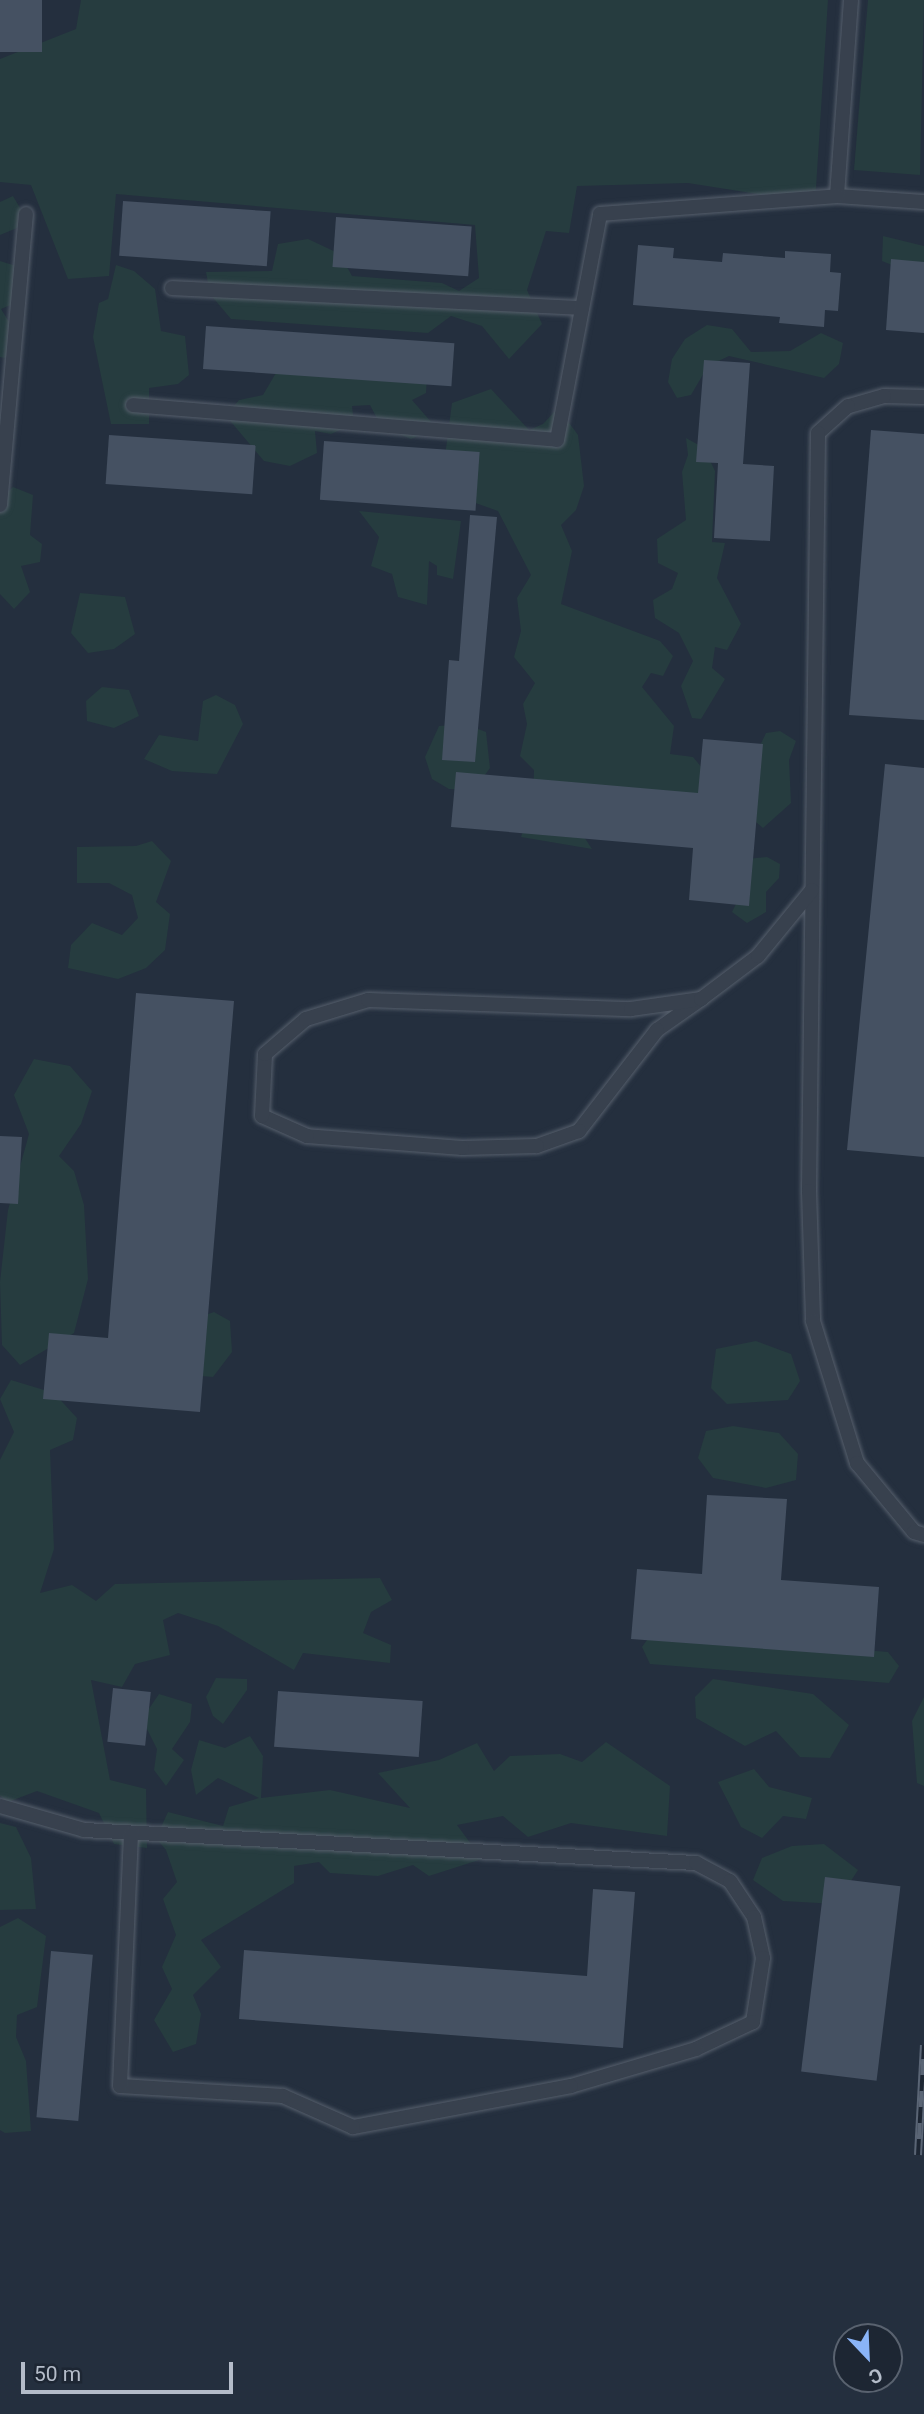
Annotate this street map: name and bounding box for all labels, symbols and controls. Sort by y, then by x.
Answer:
north arrow [833,2323,903,2393]
scale bar [24,2348,236,2392]
text: 50 m [34,2362,81,2386]
text: С [865,2363,886,2389]

